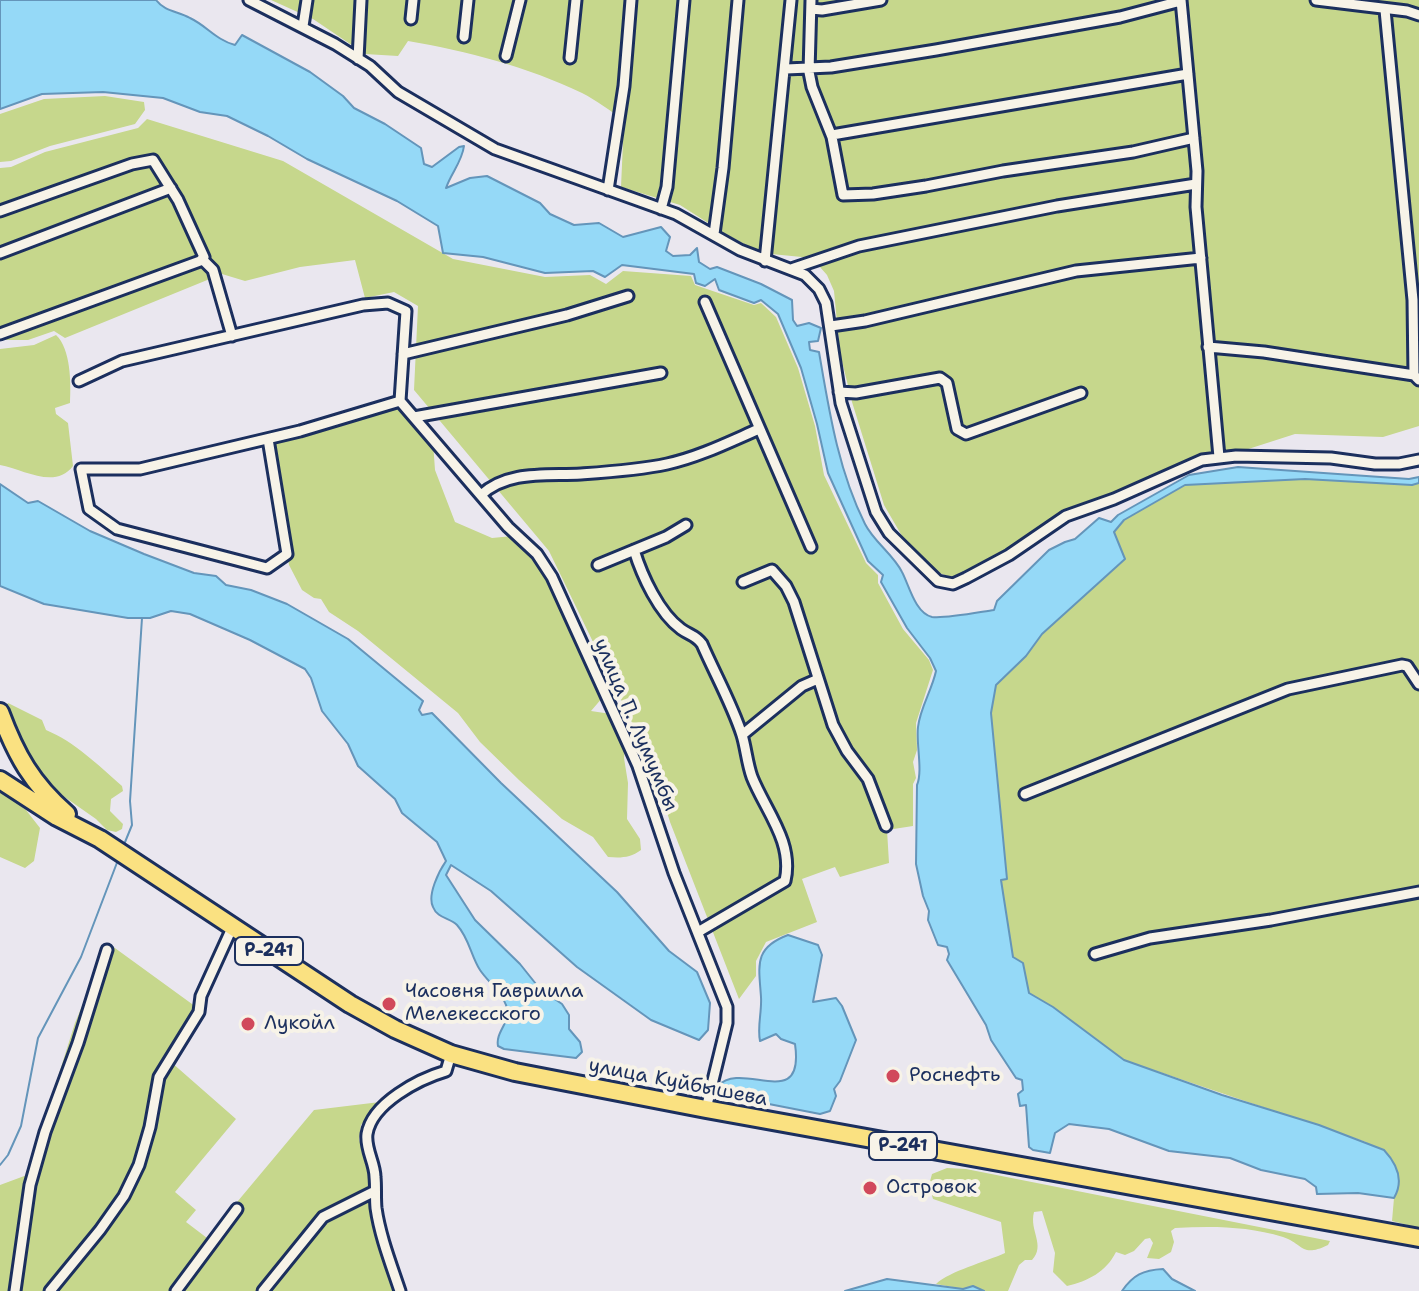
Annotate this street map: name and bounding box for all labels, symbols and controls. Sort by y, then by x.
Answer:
street label: улица П. Лумумбы [588,635,682,815]
road number: Р-241 [235,937,303,965]
place label: Часовня Гавриила Мелекесского [405,980,583,1027]
marker: Часовня Гавриила Мелекесского [380,995,398,1013]
place label: Лукойл [264,1012,335,1036]
marker: Лукойл [239,1015,257,1033]
street label: улица Куйбышева [586,1054,770,1112]
place label: Роснефть [909,1064,1000,1088]
marker: Роснефть [884,1067,902,1085]
road number: Р-241 [869,1132,937,1160]
place label: Островок [886,1176,977,1200]
marker: Островок [861,1179,879,1197]

